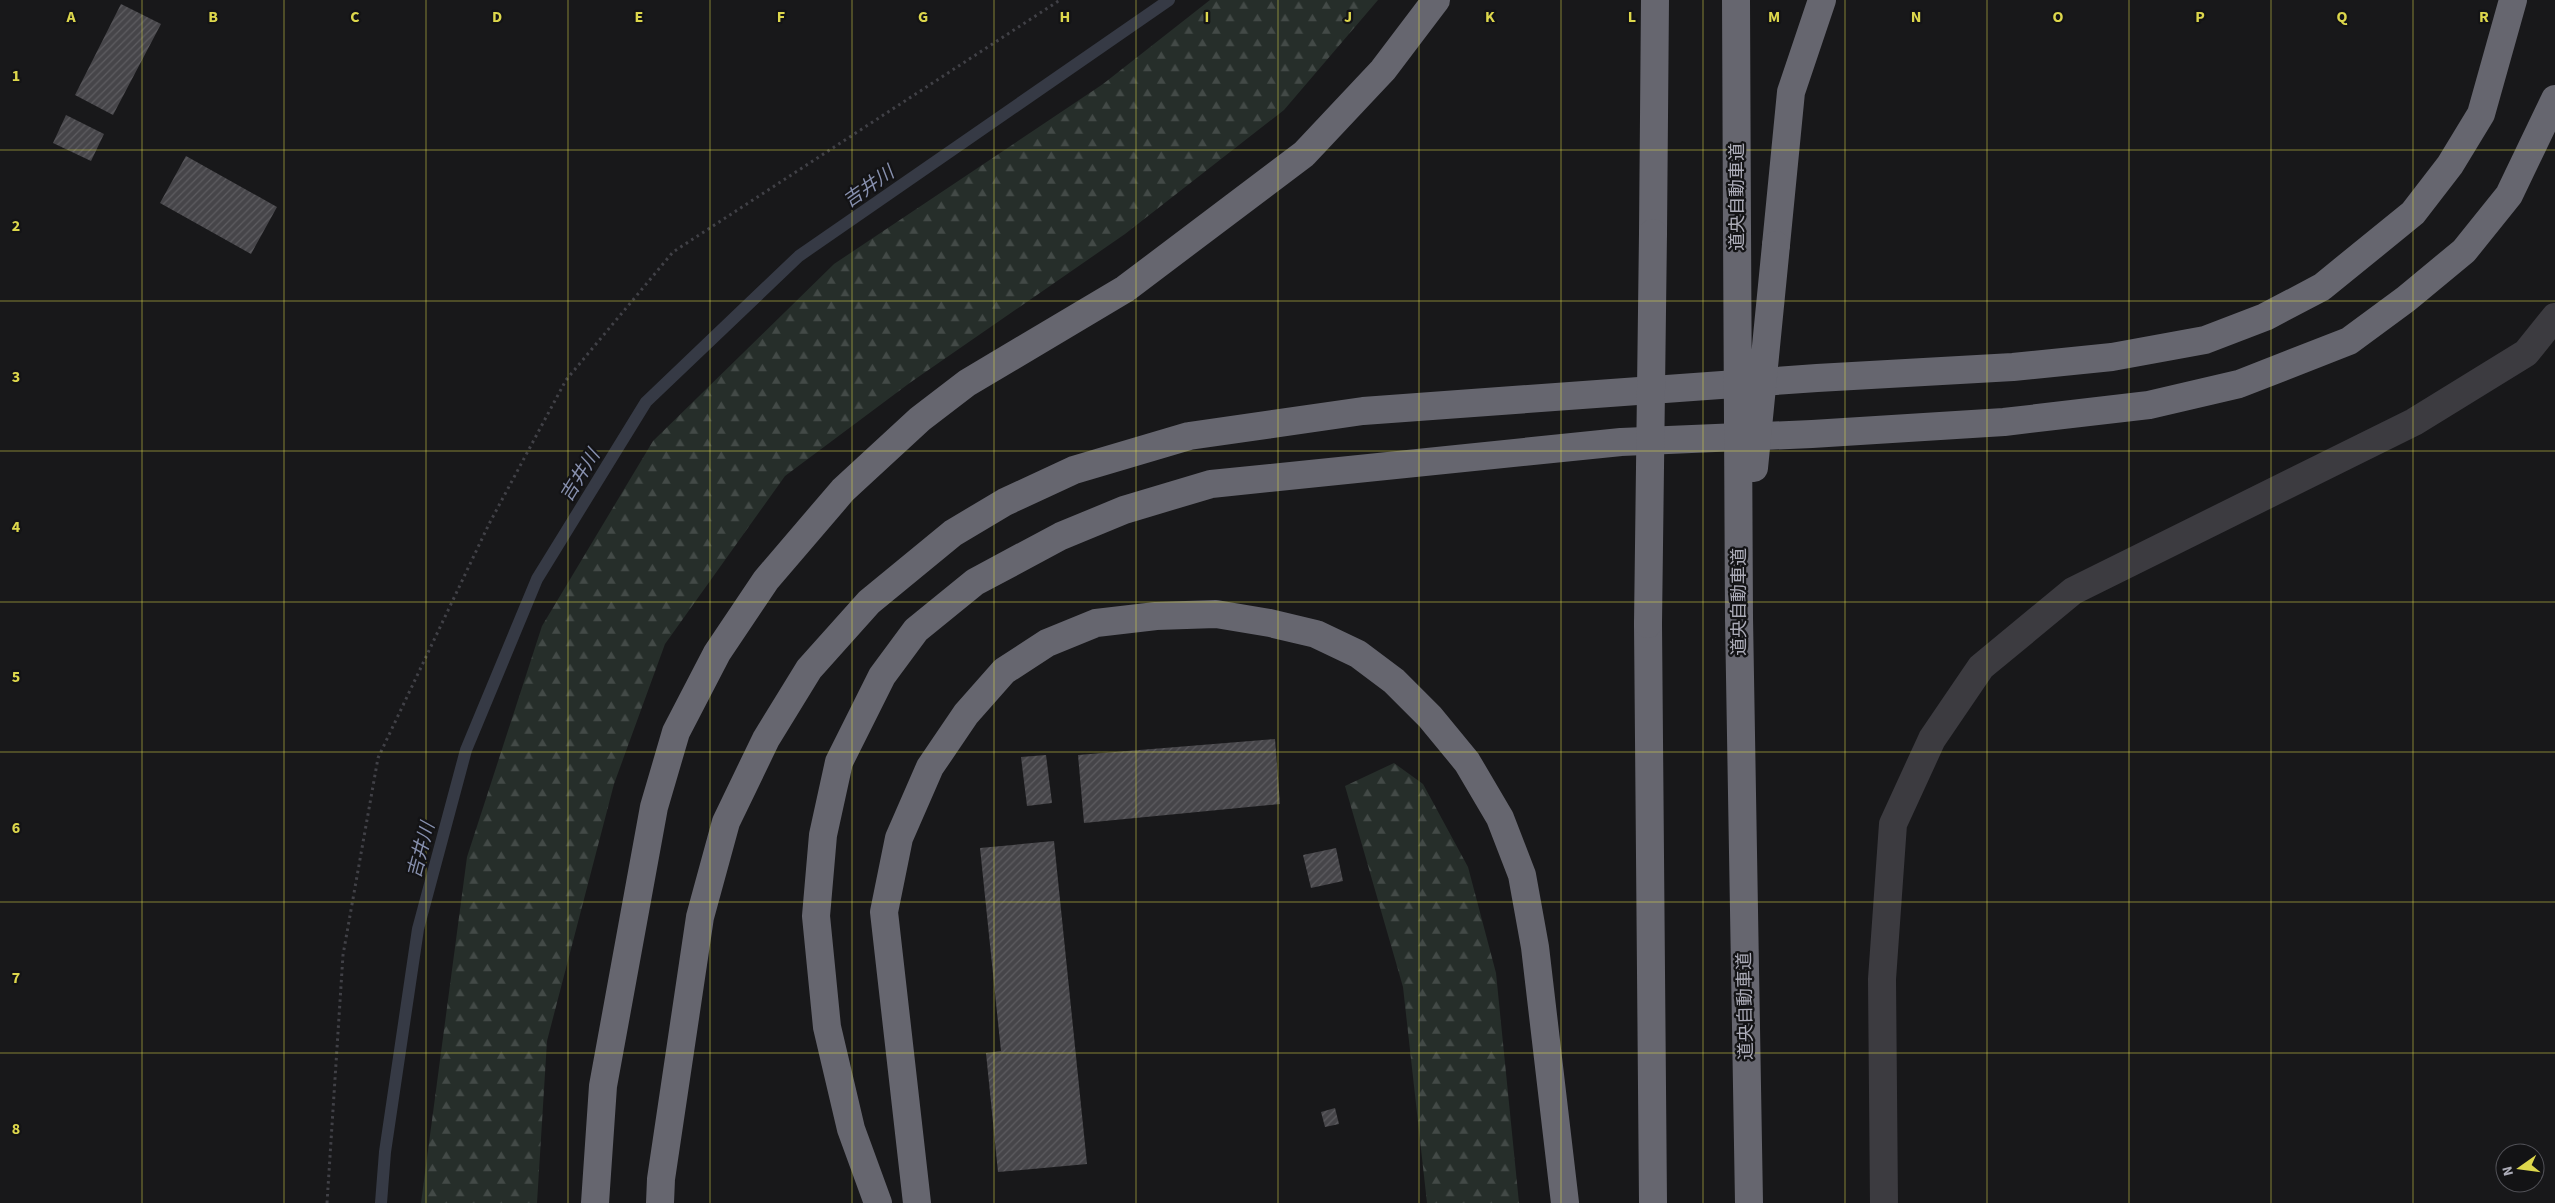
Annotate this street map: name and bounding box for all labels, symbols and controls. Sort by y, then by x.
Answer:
text: A [65,6,76,28]
text: B [208,6,218,28]
text: C [350,6,360,28]
text: D [492,6,502,28]
text: E [635,6,643,28]
text: F [777,6,785,28]
text: G [918,6,928,28]
text: H [1060,6,1070,28]
text: I [1205,6,1209,28]
text: J [1344,6,1352,28]
text: K [1485,6,1495,28]
text: L [1628,6,1636,28]
text: M [1768,6,1780,28]
text: N [1911,6,1921,28]
text: O [2053,6,2064,28]
text: P [2195,6,2205,28]
text: Q [2337,6,2348,28]
text: R [2479,6,2489,28]
text: 1 [12,65,20,87]
street label: 道央自動車道 [1725,143,1750,251]
water label: 吉井川 [838,159,902,215]
text: 2 [12,215,20,237]
text: 3 [12,366,20,388]
water label: 吉井川 [554,443,608,507]
text: 4 [12,516,21,538]
street label: 道央自動車道 [1727,548,1752,656]
text: 5 [12,666,20,688]
text: 6 [12,817,20,839]
water label: 吉井川 [401,817,442,881]
street label: 道央自動車道 [1732,952,1759,1060]
text: 7 [12,967,20,989]
text: 8 [12,1118,20,1140]
north arrow [2495,1143,2545,1193]
text: N [2498,1164,2519,1178]

